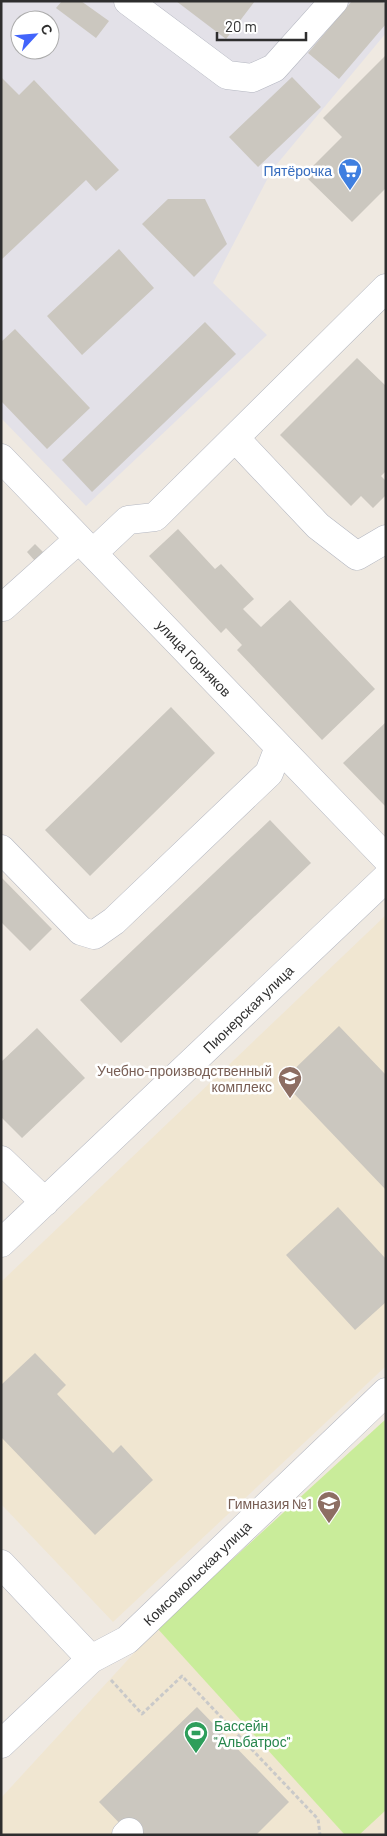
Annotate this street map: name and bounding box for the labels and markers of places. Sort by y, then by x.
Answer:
supermarket icon: Пятёрочка [337,157,363,191]
place label: Пятёрочка [263,162,332,179]
place label: Учебно-производственный комплекс [97,1062,272,1095]
school or university icon: Учебно-производственный комплекс [277,1065,303,1099]
school or university icon: Гимназия №1 [316,1490,342,1524]
place label: Гимназия №1 [228,1495,312,1512]
place label: Бассейн "Альбатрос" [214,1717,291,1750]
sports icon: Бассейн "Альбатрос" [183,1720,209,1754]

